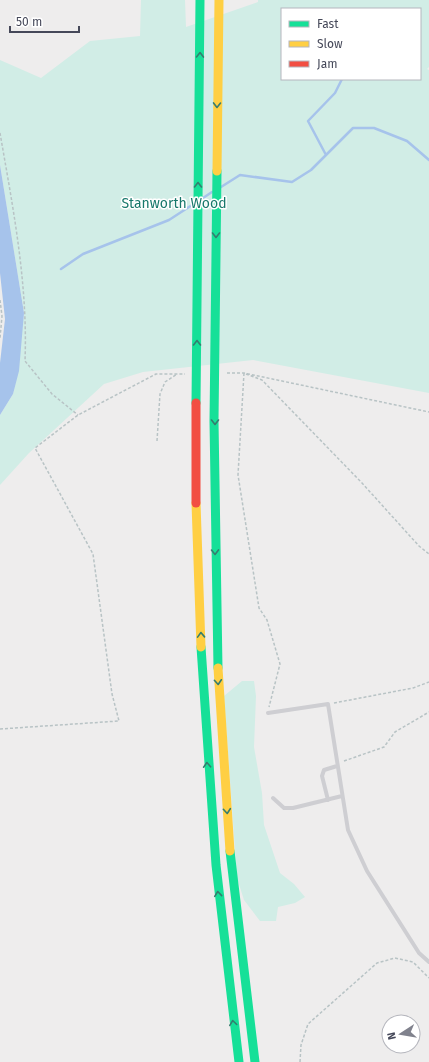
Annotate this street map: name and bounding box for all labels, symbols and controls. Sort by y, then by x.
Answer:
scale bar [10,8,79,34]
legend [281,8,421,80]
text: 50 m [16,15,42,29]
text: Fast [317,17,339,31]
text: Slow [317,37,343,51]
one-way arrow [195,52,204,58]
text: Jam [317,57,337,71]
one-way arrow [213,102,221,108]
one-way arrow [194,182,202,188]
park label: Stanworth Wood [121,195,227,212]
one-way arrow [212,232,220,238]
one-way arrow [193,340,201,346]
one-way arrow [211,419,219,425]
one-way arrow [211,549,219,555]
one-way arrow [196,632,205,638]
one-way arrow [214,679,223,685]
one-way arrow [203,762,212,768]
one-way arrow [223,808,232,814]
one-way arrow [214,891,223,897]
north arrow [381,1014,421,1054]
one-way arrow [229,1020,238,1026]
text: N [385,1031,399,1041]

